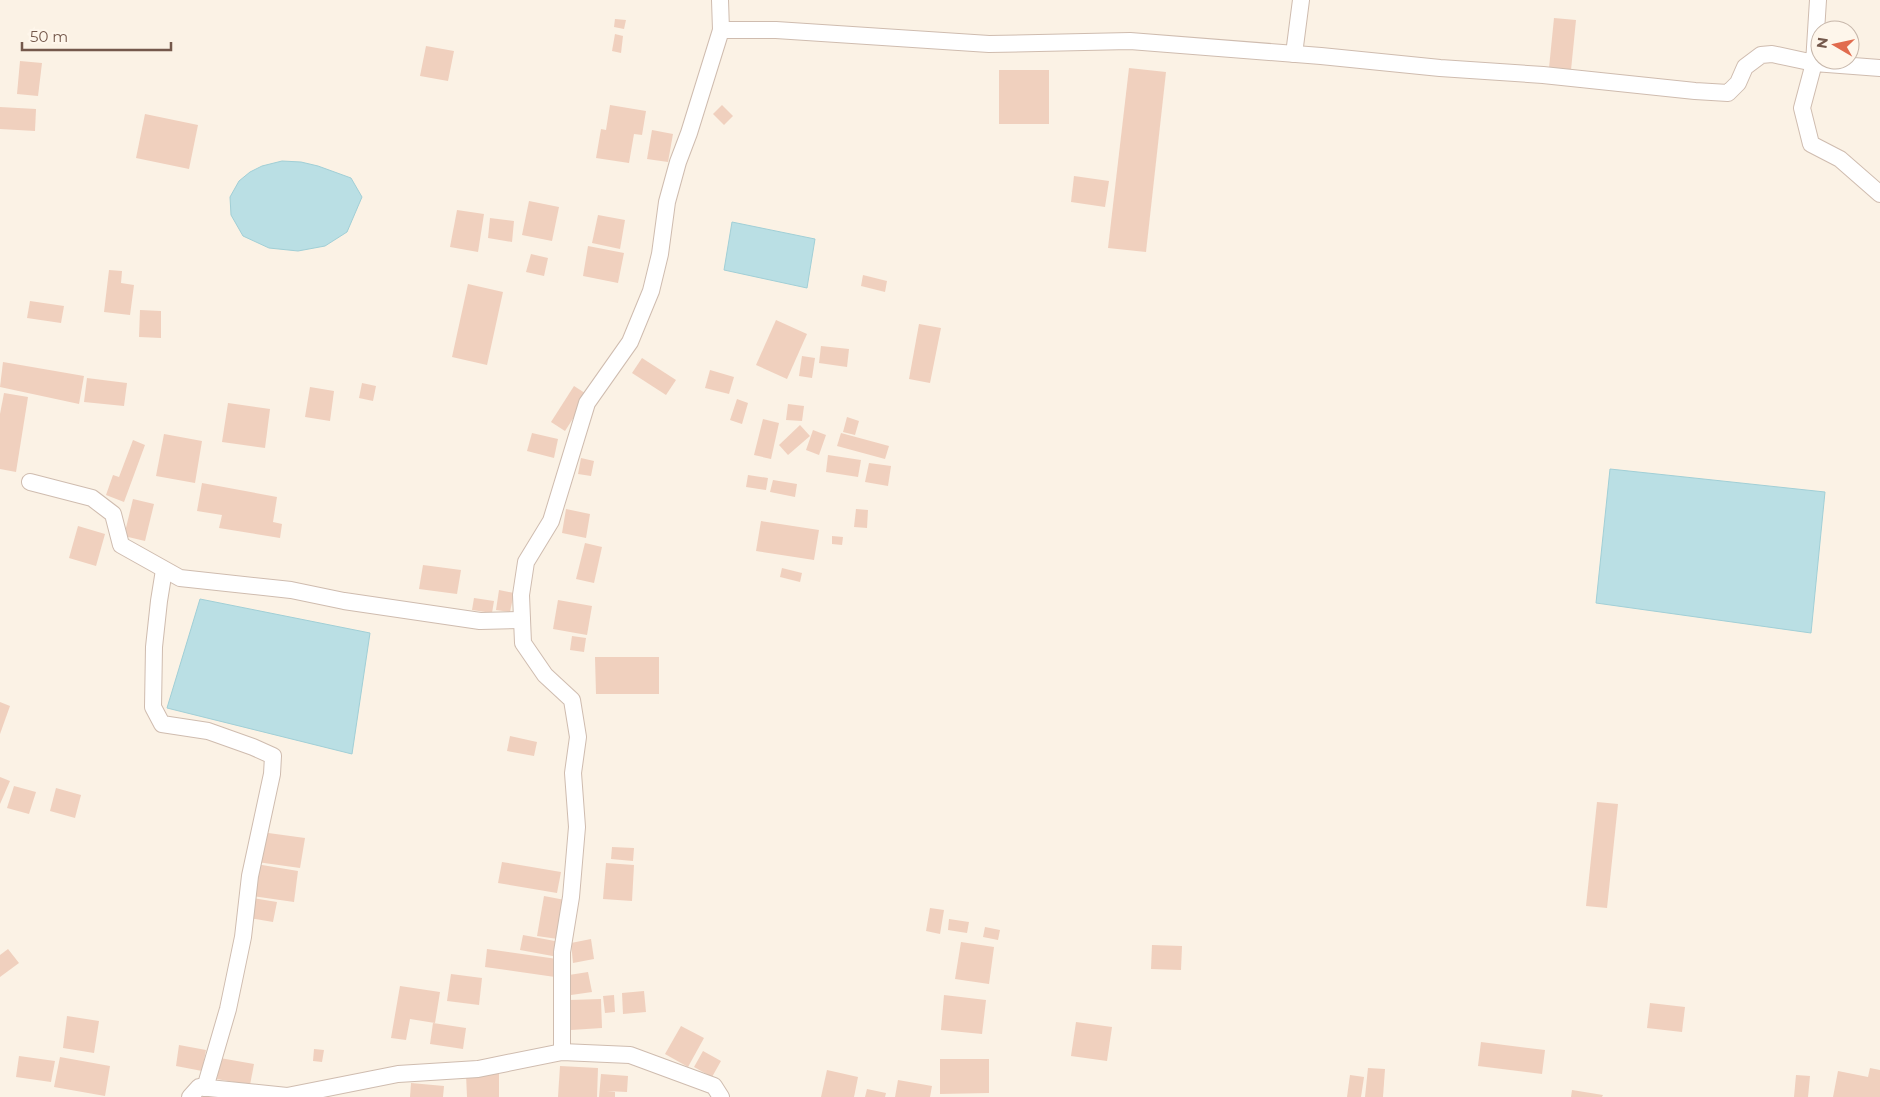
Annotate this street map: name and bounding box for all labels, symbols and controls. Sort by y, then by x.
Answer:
scale bar [22,20,171,52]
north arrow [1810,20,1860,70]
text: 50 m [30,27,68,46]
text: N [1812,36,1832,50]

